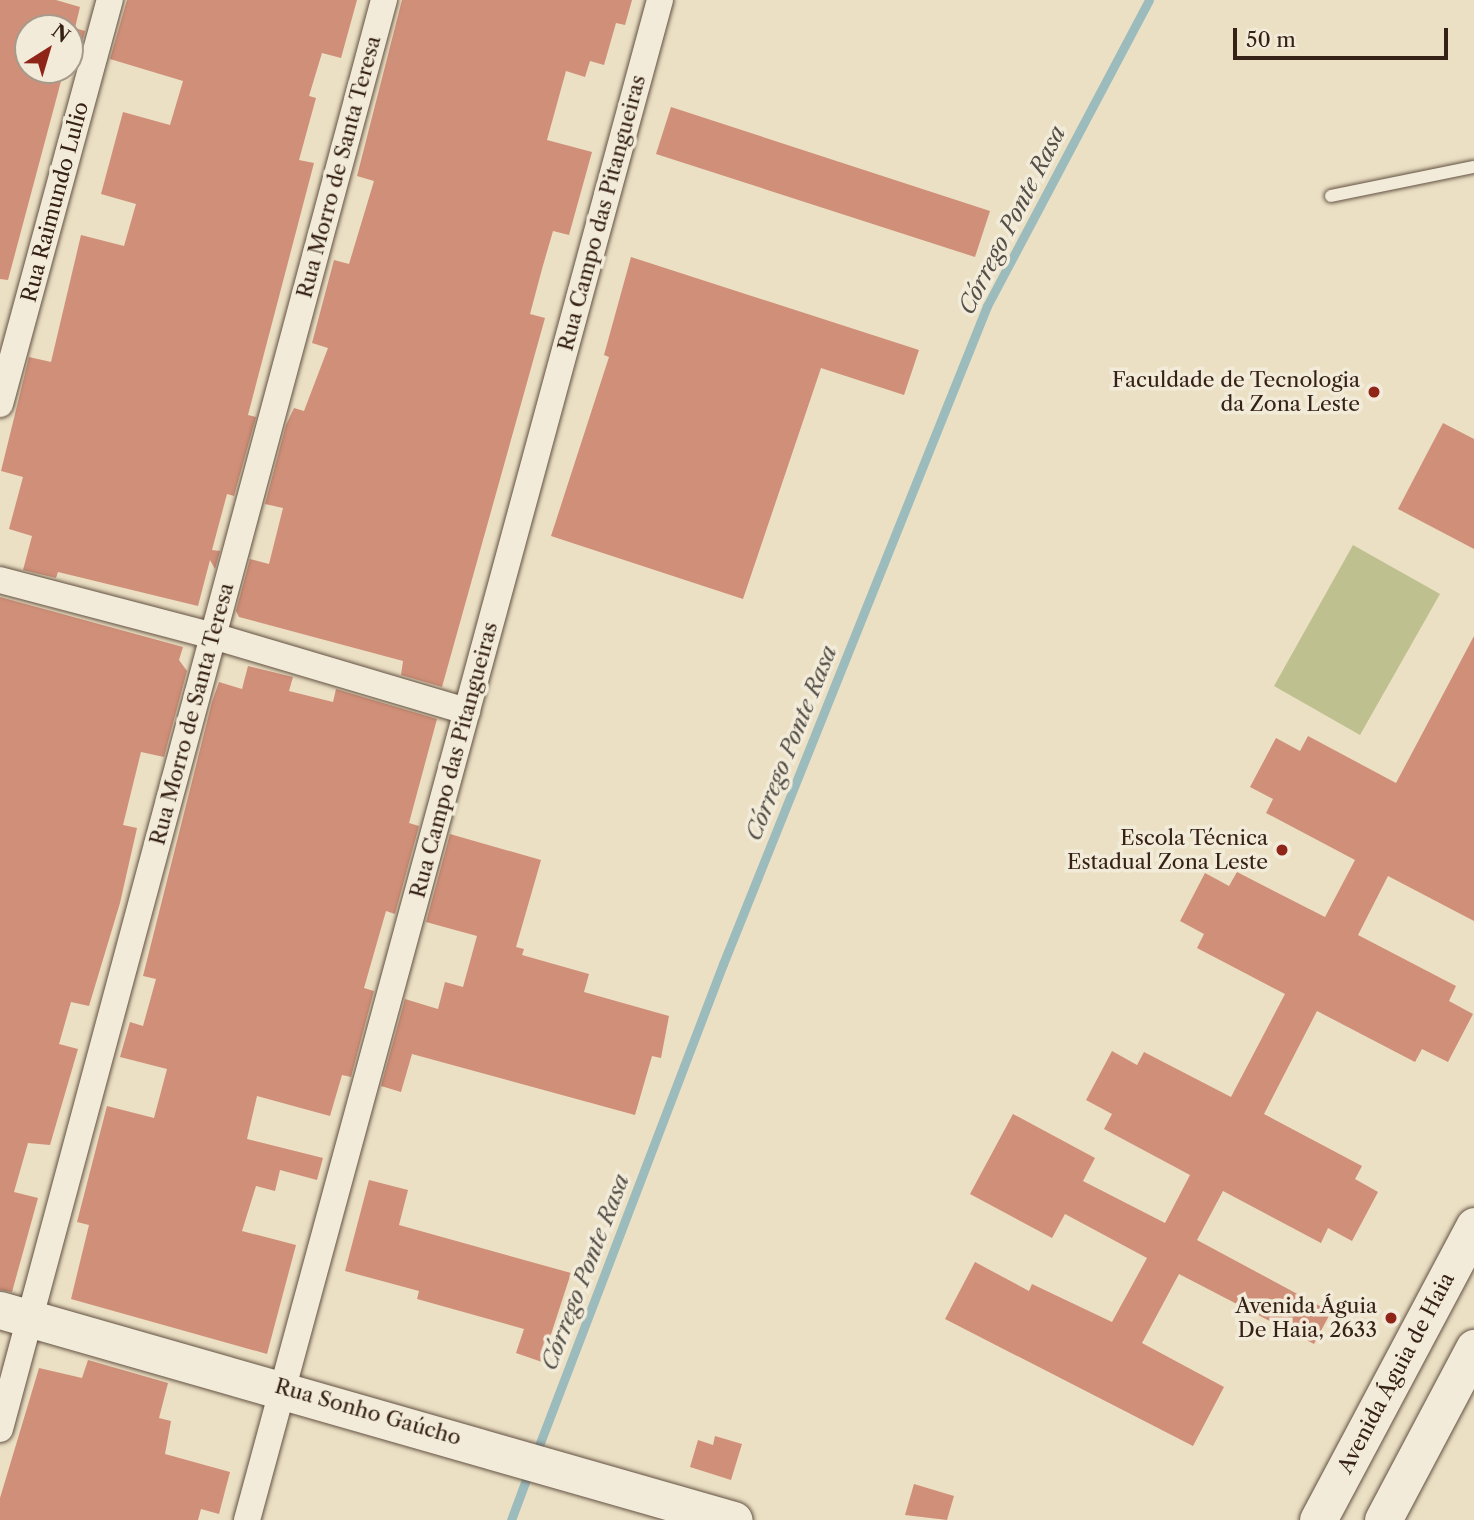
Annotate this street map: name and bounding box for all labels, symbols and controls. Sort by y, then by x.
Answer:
north arrow [14,14,84,84]
scale bar [1236,14,1451,58]
text: N [47,19,74,48]
text: 50 m [1246,27,1296,52]
street label: Rua Morro de Santa Teresa [292,33,386,301]
street label: Rua Campo das Pitangueiras [553,72,651,354]
street label: Rua Raimundo Lulio [16,99,94,305]
water label: Córrego Ponte Rasa [953,121,1071,319]
place label: Faculdade de Tecnologia da Zona Leste [1111,367,1360,417]
marker: Faculdade de Tecnologia da Zona Leste [1366,384,1382,400]
street label: Rua Morro de Santa Teresa [145,580,239,848]
street label: Rua Campo das Pitangueiras [405,619,503,901]
water label: Córrego Ponte Rasa [739,642,843,844]
place label: Escola Técnica Estadual Zona Leste [1067,825,1268,875]
marker: Escola Técnica Estadual Zona Leste [1274,842,1290,858]
water label: Córrego Ponte Rasa [535,1170,635,1374]
street label: Avenida Águia de Haia [1332,1268,1460,1478]
place label: Avenida Águia De Haia, 2633 [1234,1293,1377,1343]
marker: Avenida Águia De Haia, 2633 [1383,1310,1399,1326]
street label: Rua Sonho Gaúcho [272,1373,464,1451]

